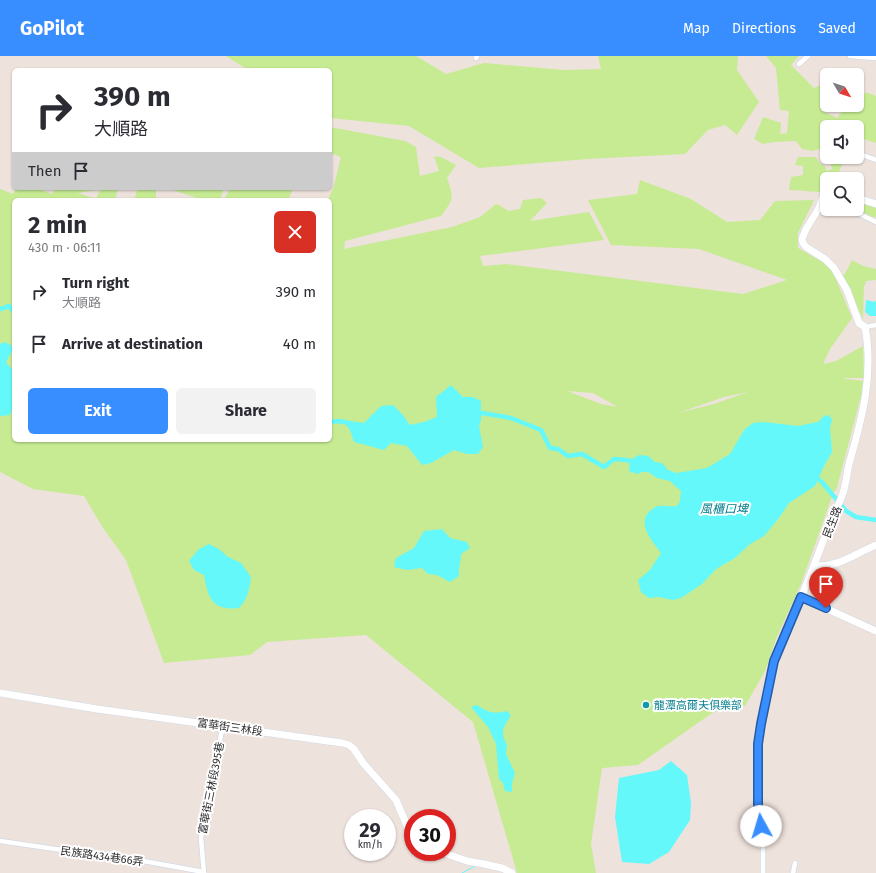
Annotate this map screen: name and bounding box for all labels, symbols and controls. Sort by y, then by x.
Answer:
text: GoPilot [20,17,84,40]
text: Map [683,20,710,37]
text: Directions [732,20,796,37]
text: Saved [818,20,856,37]
north arrow [820,68,864,112]
map controls [820,68,864,216]
text: 390 m [94,80,171,113]
icon: right [28,84,80,136]
text: 大順路 [94,118,148,140]
button: sound [820,120,864,164]
icon: arrive [70,160,92,182]
text: Then [28,162,62,180]
button: search [820,172,864,216]
text: 2 min [28,211,87,239]
button: close [274,211,316,253]
text: 430 m · 06:11 [28,240,101,255]
text: Turn right [62,274,129,292]
icon: right [28,281,50,303]
text: 390 m [276,283,316,301]
text: 大順路 [62,295,101,310]
icon: arrive [28,333,50,355]
text: Arrive at destination [62,335,203,353]
text: 40 m [283,335,316,353]
button: Exit [28,388,168,434]
button: Share [176,388,316,434]
water label: 風櫃口埤 [700,502,750,516]
street label: 民生路 [820,504,844,540]
pin [809,567,843,608]
icon: arrive [815,573,837,595]
place label: 龍潭高爾夫俱樂部 [654,699,742,712]
marker: 龍潭高爾夫俱樂部 [641,700,651,710]
street label: 富華街三林段 [196,716,264,739]
street label: 富華街三林段395巷 [196,741,227,835]
position arrow [740,805,782,847]
speed limit sign: 30 [404,809,456,861]
text: 29 [359,818,381,842]
text: km/h [358,839,382,851]
street label: 民族路434巷66弄 [60,844,144,869]

